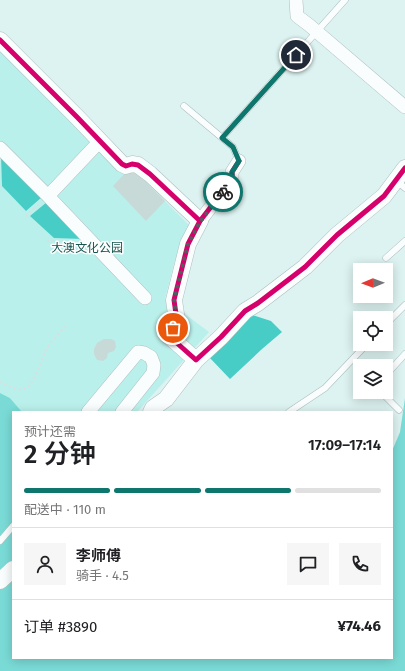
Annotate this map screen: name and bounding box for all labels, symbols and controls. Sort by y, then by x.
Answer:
pin [279,38,313,72]
icon: home [285,44,307,66]
courier [203,172,243,212]
icon: bike [212,181,234,203]
park label: 大澳文化公园 [51,241,123,255]
north arrow [353,263,393,303]
map controls [353,263,393,399]
pin [156,311,190,345]
button: locate [353,311,393,351]
icon: bag [162,317,184,339]
button: layers [353,359,393,399]
text: 预计还需 [24,424,76,439]
text: 17:09–17:14 [308,436,381,454]
text: 2 分钟 [24,439,96,470]
text: 配送中 · 110 m [24,502,106,517]
button: person [24,543,66,585]
button: chat [287,543,329,585]
button: phone [339,543,381,585]
text: 李师傅 [76,547,121,565]
text: 骑手 · 4.5 [76,568,129,583]
text: ¥74.46 [337,617,381,635]
text: 订单 #3890 [24,618,97,636]

